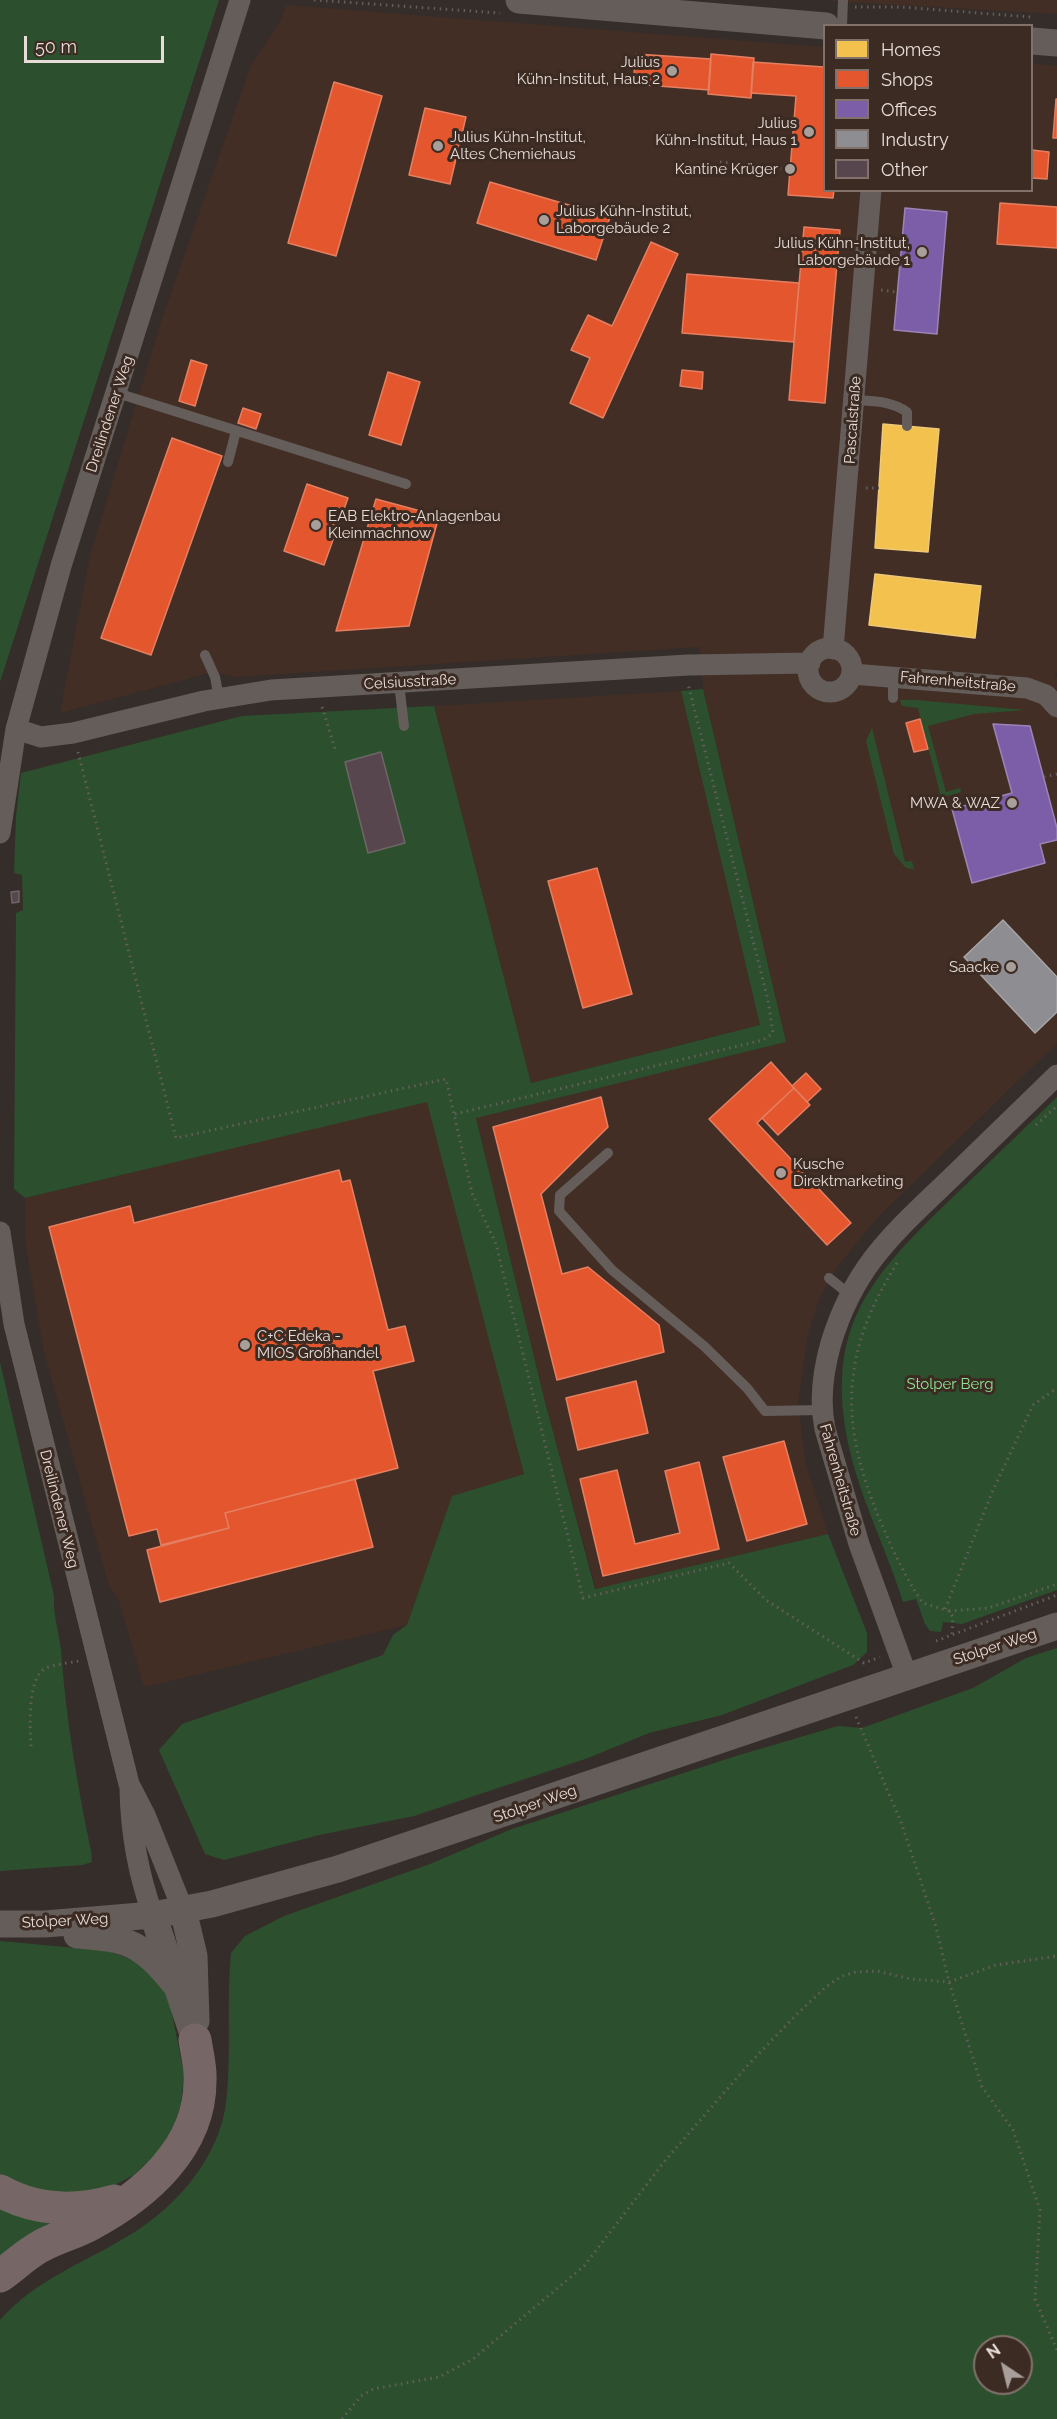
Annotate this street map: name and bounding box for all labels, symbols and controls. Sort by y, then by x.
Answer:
scale bar [27,24,166,62]
legend [823,24,1033,192]
text: 50 m [35,36,77,57]
text: Homes [881,39,941,60]
place label: Julius Kühn-Institut, Haus 2 [517,53,660,88]
marker: Julius Kühn-Institut, Haus 2 [665,64,679,78]
text: Shops [881,69,933,90]
text: Offices [881,99,937,120]
place label: Julius Kühn-Institut, Haus 1 [655,114,797,149]
marker: Julius Kühn-Institut, Haus 1 [802,125,816,139]
place label: Julius Kühn-Institut, Altes Chemiehaus [450,128,586,163]
text: Industry [881,129,949,150]
marker: Julius Kühn-Institut, Altes Chemiehaus [431,139,445,153]
text: Other [881,159,928,180]
place label: Kantine Krüger [675,160,778,178]
marker: Kantine Krüger [783,162,797,176]
place label: Julius Kühn-Institut, Laborgebäude 2 [556,202,692,237]
marker: Julius Kühn-Institut, Laborgebäude 2 [537,213,551,227]
place label: Julius Kühn-Institut, Laborgebäude 1 [774,234,910,269]
marker: Julius Kühn-Institut, Laborgebäude 1 [915,245,929,259]
street label: Dreilindener Weg [83,353,137,475]
street label: Pascalstraße [841,376,865,464]
place label: EAB Elektro-Anlagenbau Kleinmachnow [328,507,501,542]
marker: EAB Elektro-Anlagenbau Kleinmachnow [309,518,323,532]
street label: Fahrenheitstraße [899,668,1017,696]
street label: Celsiusstraße [363,671,457,693]
place label: MWA & WAZ [910,794,1000,812]
marker: MWA & WAZ [1005,796,1019,810]
place label: Saacke [949,958,999,976]
marker: Saacke [1004,960,1018,974]
place label: Kusche Direktmarketing [793,1155,904,1190]
marker: Kusche Direktmarketing [774,1166,788,1180]
place label: C+C Edeka - MIOS Großhandel [257,1327,379,1362]
marker: C+C Edeka - MIOS Großhandel [238,1338,252,1352]
park label: Stolper Berg [906,1375,994,1393]
street label: Fahrenheitstraße [815,1422,865,1538]
street label: Dreilindener Weg [36,1448,82,1570]
street label: Stolper Weg [951,1625,1039,1669]
street label: Stolper Weg [491,1781,579,1827]
street label: Stolper Weg [21,1910,109,1932]
north arrow [973,2335,1033,2395]
text: N [983,2340,1004,2363]

